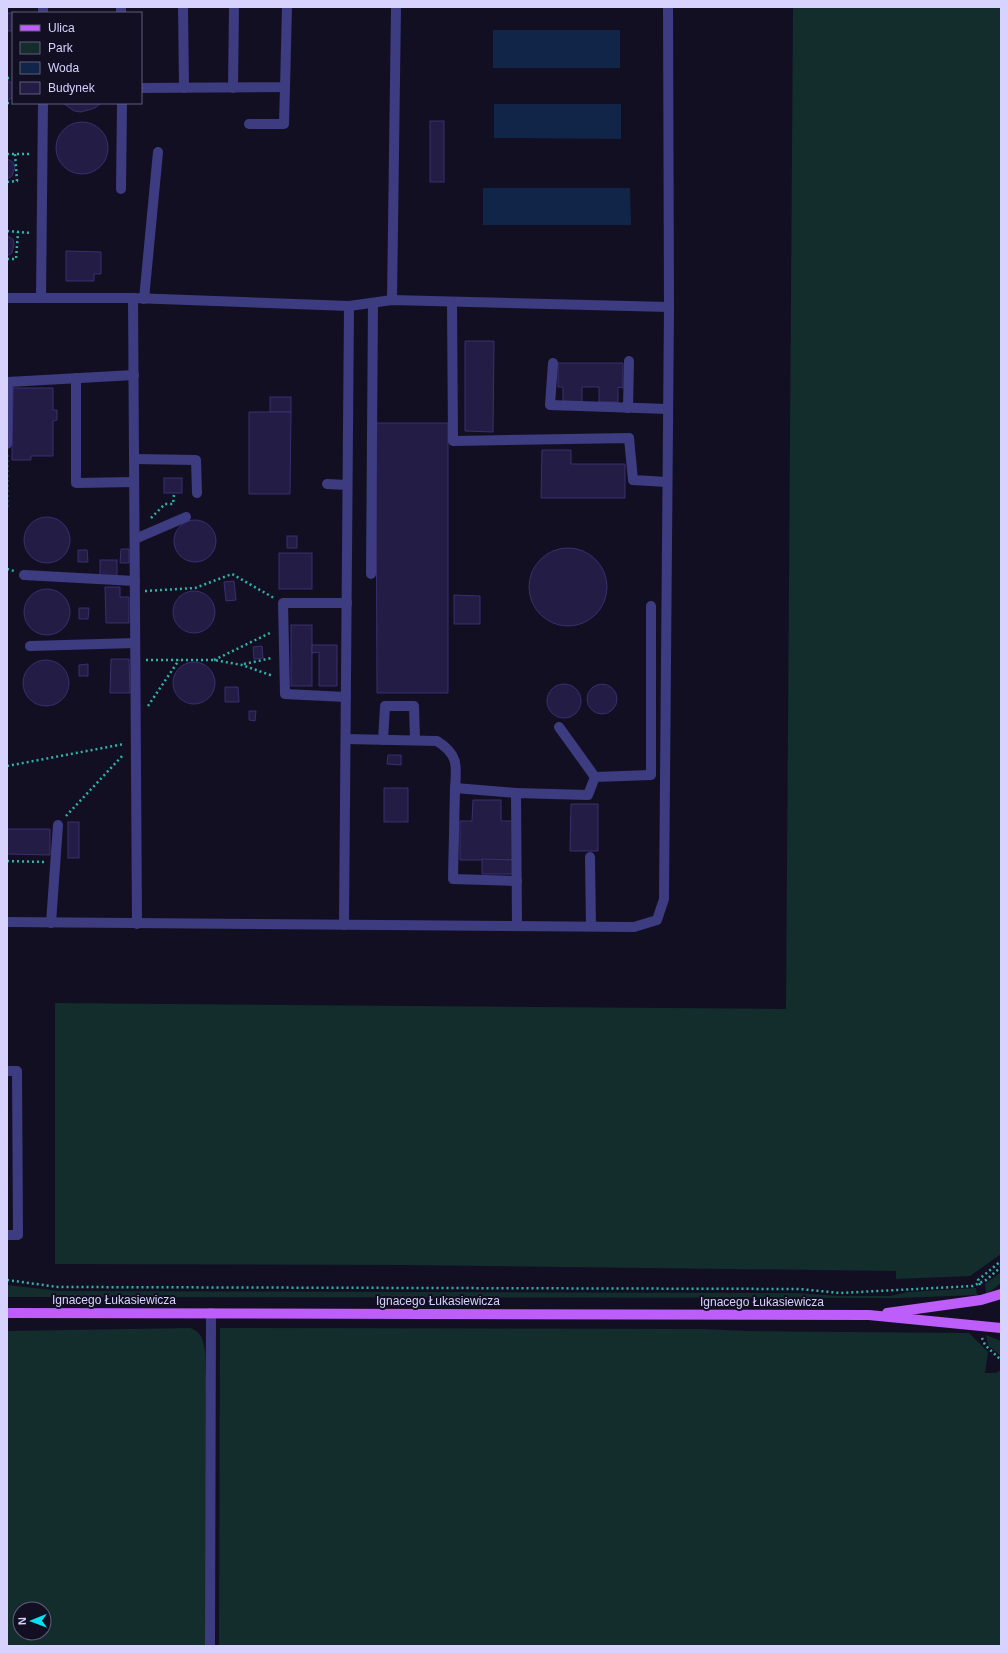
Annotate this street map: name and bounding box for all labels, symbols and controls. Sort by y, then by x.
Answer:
legend [12,12,142,104]
text: Ulica [48,21,75,35]
text: Park [48,41,74,55]
text: Woda [48,61,79,75]
text: Budynek [48,81,96,95]
street label: Ignacego Łukasiewicza [52,1293,176,1307]
street label: Ignacego Łukasiewicza [376,1294,500,1308]
street label: Ignacego Łukasiewicza [700,1295,824,1309]
north arrow [12,1601,52,1641]
text: N [16,1617,28,1625]

